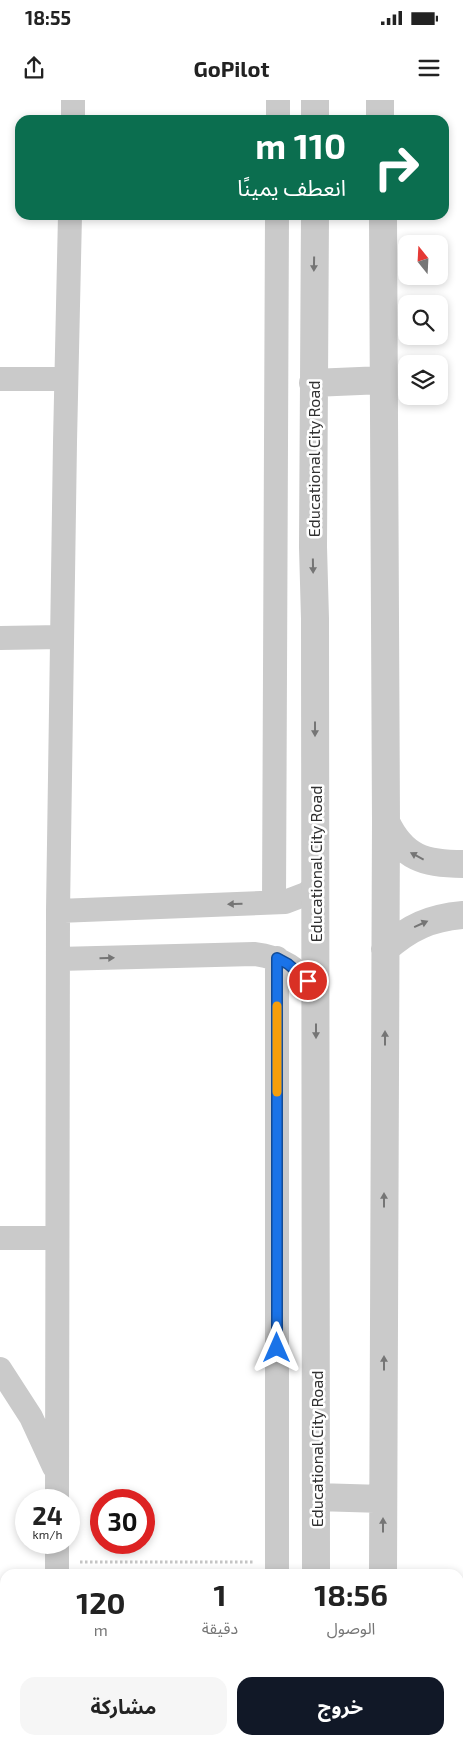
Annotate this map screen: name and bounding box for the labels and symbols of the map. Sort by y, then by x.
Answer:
north arrow [398,235,448,285]
one-way arrow [310,256,318,272]
street label: Educational City Road [304,381,323,537]
one-way arrow [309,558,317,574]
one-way arrow [311,721,319,737]
street label: Educational City Road [306,786,325,942]
one-way arrow [410,852,424,860]
one-way arrow [227,900,243,908]
one-way arrow [414,920,428,928]
one-way arrow [99,954,115,962]
pin [287,960,329,1002]
one-way arrow [312,1023,320,1039]
one-way arrow [381,1029,389,1045]
one-way arrow [380,1192,388,1208]
position arrow [250,1321,302,1373]
one-way arrow [380,1354,388,1370]
street label: Educational City Road [307,1371,326,1527]
speed limit sign: 30 [90,1489,155,1554]
one-way arrow [379,1517,387,1533]

